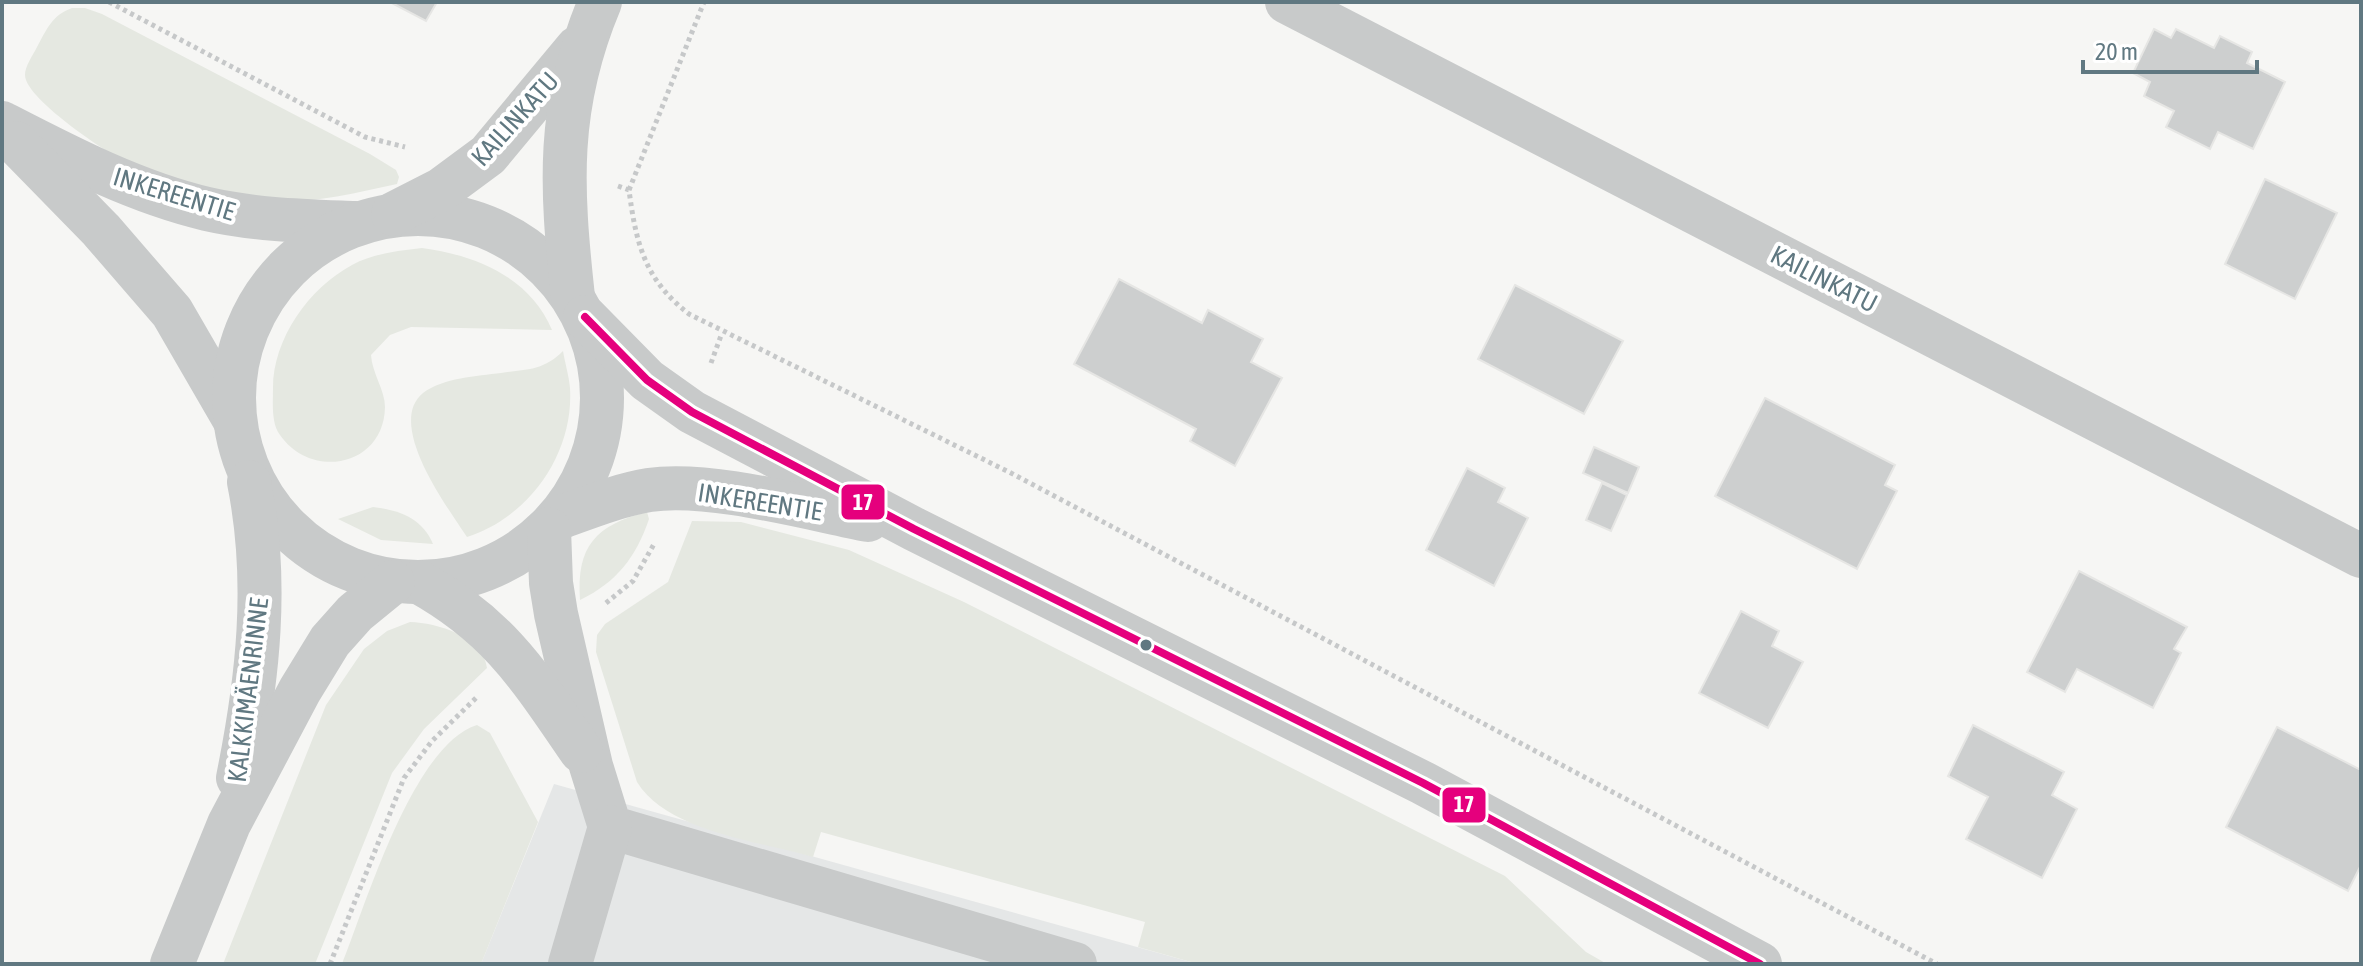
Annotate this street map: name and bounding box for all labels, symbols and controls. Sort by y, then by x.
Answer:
scale bar [2083,24,2257,74]
text: 20 m [2095,38,2138,65]
street label: KAILINKATU [465,66,565,172]
street label: INKEREENTIE [110,161,238,227]
street label: KAILINKATU [1766,239,1882,319]
street label: INKEREENTIE [696,477,824,527]
line badge: 17 [840,483,886,521]
text: 17 [853,489,873,515]
street label: KALKKIMÄENRINNE [222,596,274,784]
unlabelled marker [1138,637,1154,653]
line badge: 17 [1441,786,1487,824]
text: 17 [1454,791,1474,817]

